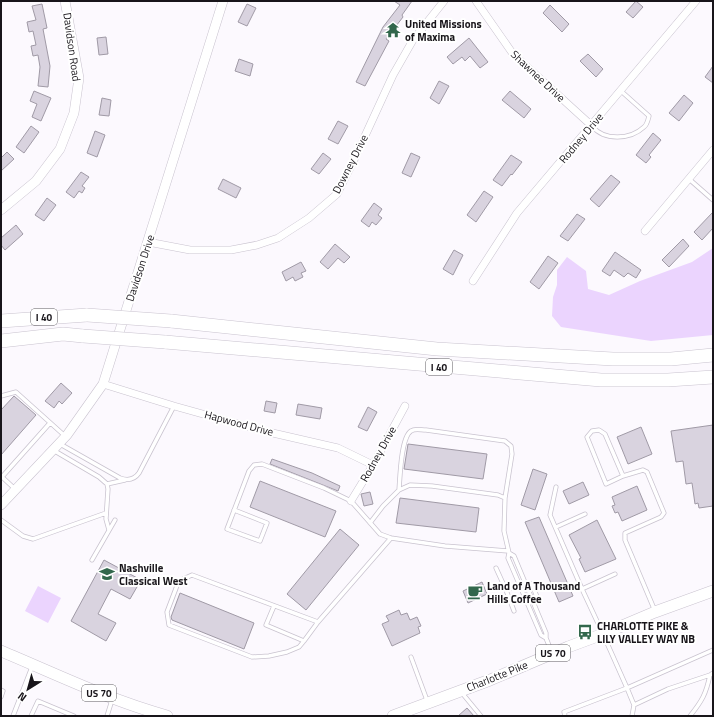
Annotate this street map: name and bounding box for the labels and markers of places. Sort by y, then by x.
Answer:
place label: United Missions of Maxima [405,16,482,45]
temple icon: United Missions of Maxima [384,21,402,39]
place label: Nashville Classical West [119,560,188,589]
school or university icon: Nashville Classical West [98,565,116,583]
place label: Land of A Thousand Hills Coffee [487,578,580,607]
cafe icon: Land of A Thousand Hills Coffee [466,583,484,601]
place label: CHARLOTTE PIKE & LILY VALLEY WAY NB [597,618,695,647]
bus stop icon: CHARLOTTE PIKE & LILY VALLEY WAY NB [576,623,594,641]

